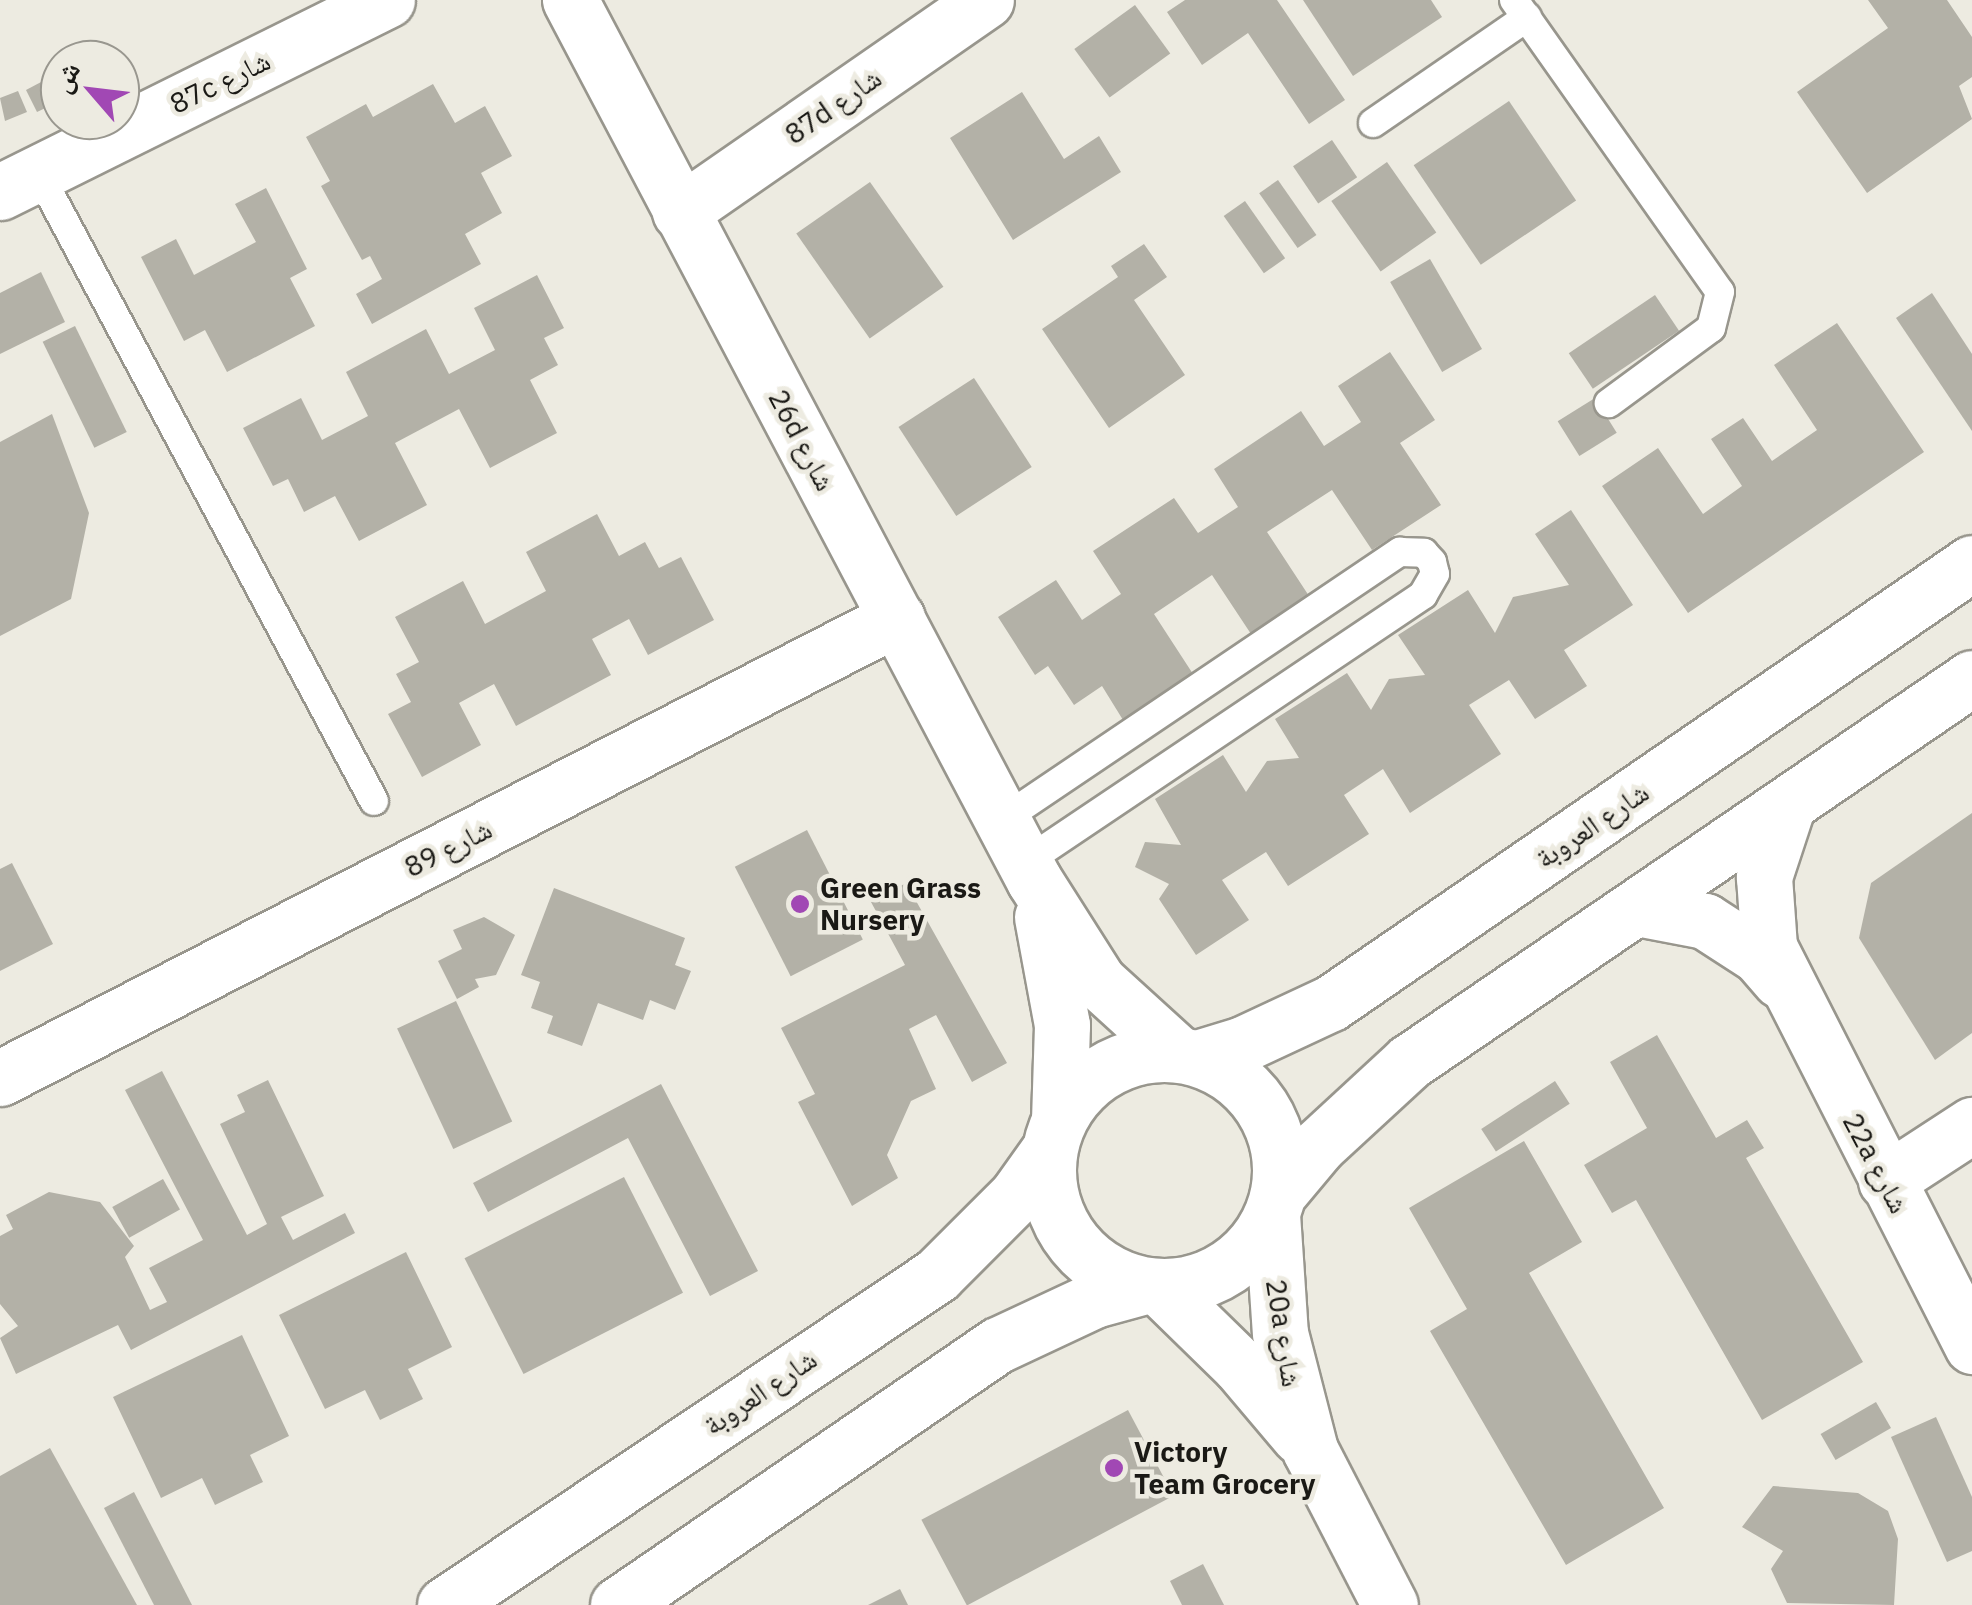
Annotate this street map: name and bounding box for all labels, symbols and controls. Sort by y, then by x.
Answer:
north arrow [40,40,140,140]
street label: 87c شارع [164,43,276,121]
text: ش [42,55,88,98]
street label: 87d شارع [778,61,888,151]
street label: 26d شارع [761,384,843,496]
street label: شارع العروبة [1529,775,1655,875]
street label: شارع 89 [399,812,497,884]
place label: Green Grass Nursery [820,871,981,937]
marker: Green Grass Nursery [789,893,811,915]
street label: 22a شارع [1836,1107,1916,1219]
street label: 20a شارع [1259,1277,1309,1389]
street label: شارع العروبة [697,1342,823,1442]
place label: Victory Team Grocery [1134,1435,1315,1501]
marker: Victory Team Grocery [1103,1457,1125,1479]

